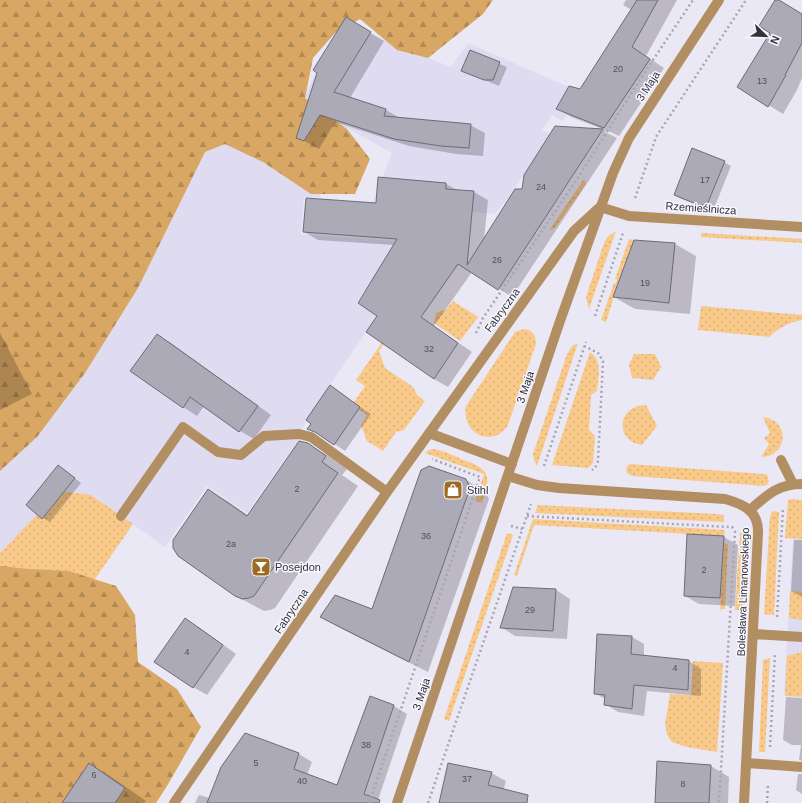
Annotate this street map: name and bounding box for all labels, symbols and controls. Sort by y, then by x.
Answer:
north arrow [746,16,786,56]
text: N [768,34,782,46]
house number: 20 [613,64,623,74]
street label: 3 Maja [634,68,662,103]
house number: 13 [757,76,767,86]
house number: 17 [700,175,710,185]
house number: 24 [536,182,546,192]
street label: Rzemieślnicza [665,200,738,217]
house number: 26 [492,255,502,265]
house number: 19 [640,278,650,288]
street label: Fabryczna [482,285,522,334]
house number: 32 [424,344,434,354]
street label: 3 Maja [514,369,536,405]
shop icon: Stihl [442,479,464,501]
house number: 2 [294,484,300,494]
place label: Stihl [467,484,488,496]
street label: Bolesława Limanowskiego [735,527,751,657]
house number: 36 [421,531,431,541]
house number: 2a [226,539,236,549]
bar icon: Posejdon [250,556,272,578]
place label: Posejdon [275,561,321,573]
house number: 2 [701,565,707,575]
street label: Fabryczna [272,586,311,636]
house number: 29 [525,605,535,615]
house number: 4 [184,647,190,657]
house number: 4 [672,663,678,673]
street label: 3 Maja [410,676,432,712]
house number: 38 [361,740,371,750]
house number: 5 [253,758,259,768]
house number: 6 [91,770,97,780]
house number: 37 [462,774,472,784]
house number: 40 [297,776,307,786]
house number: 8 [680,779,686,789]

